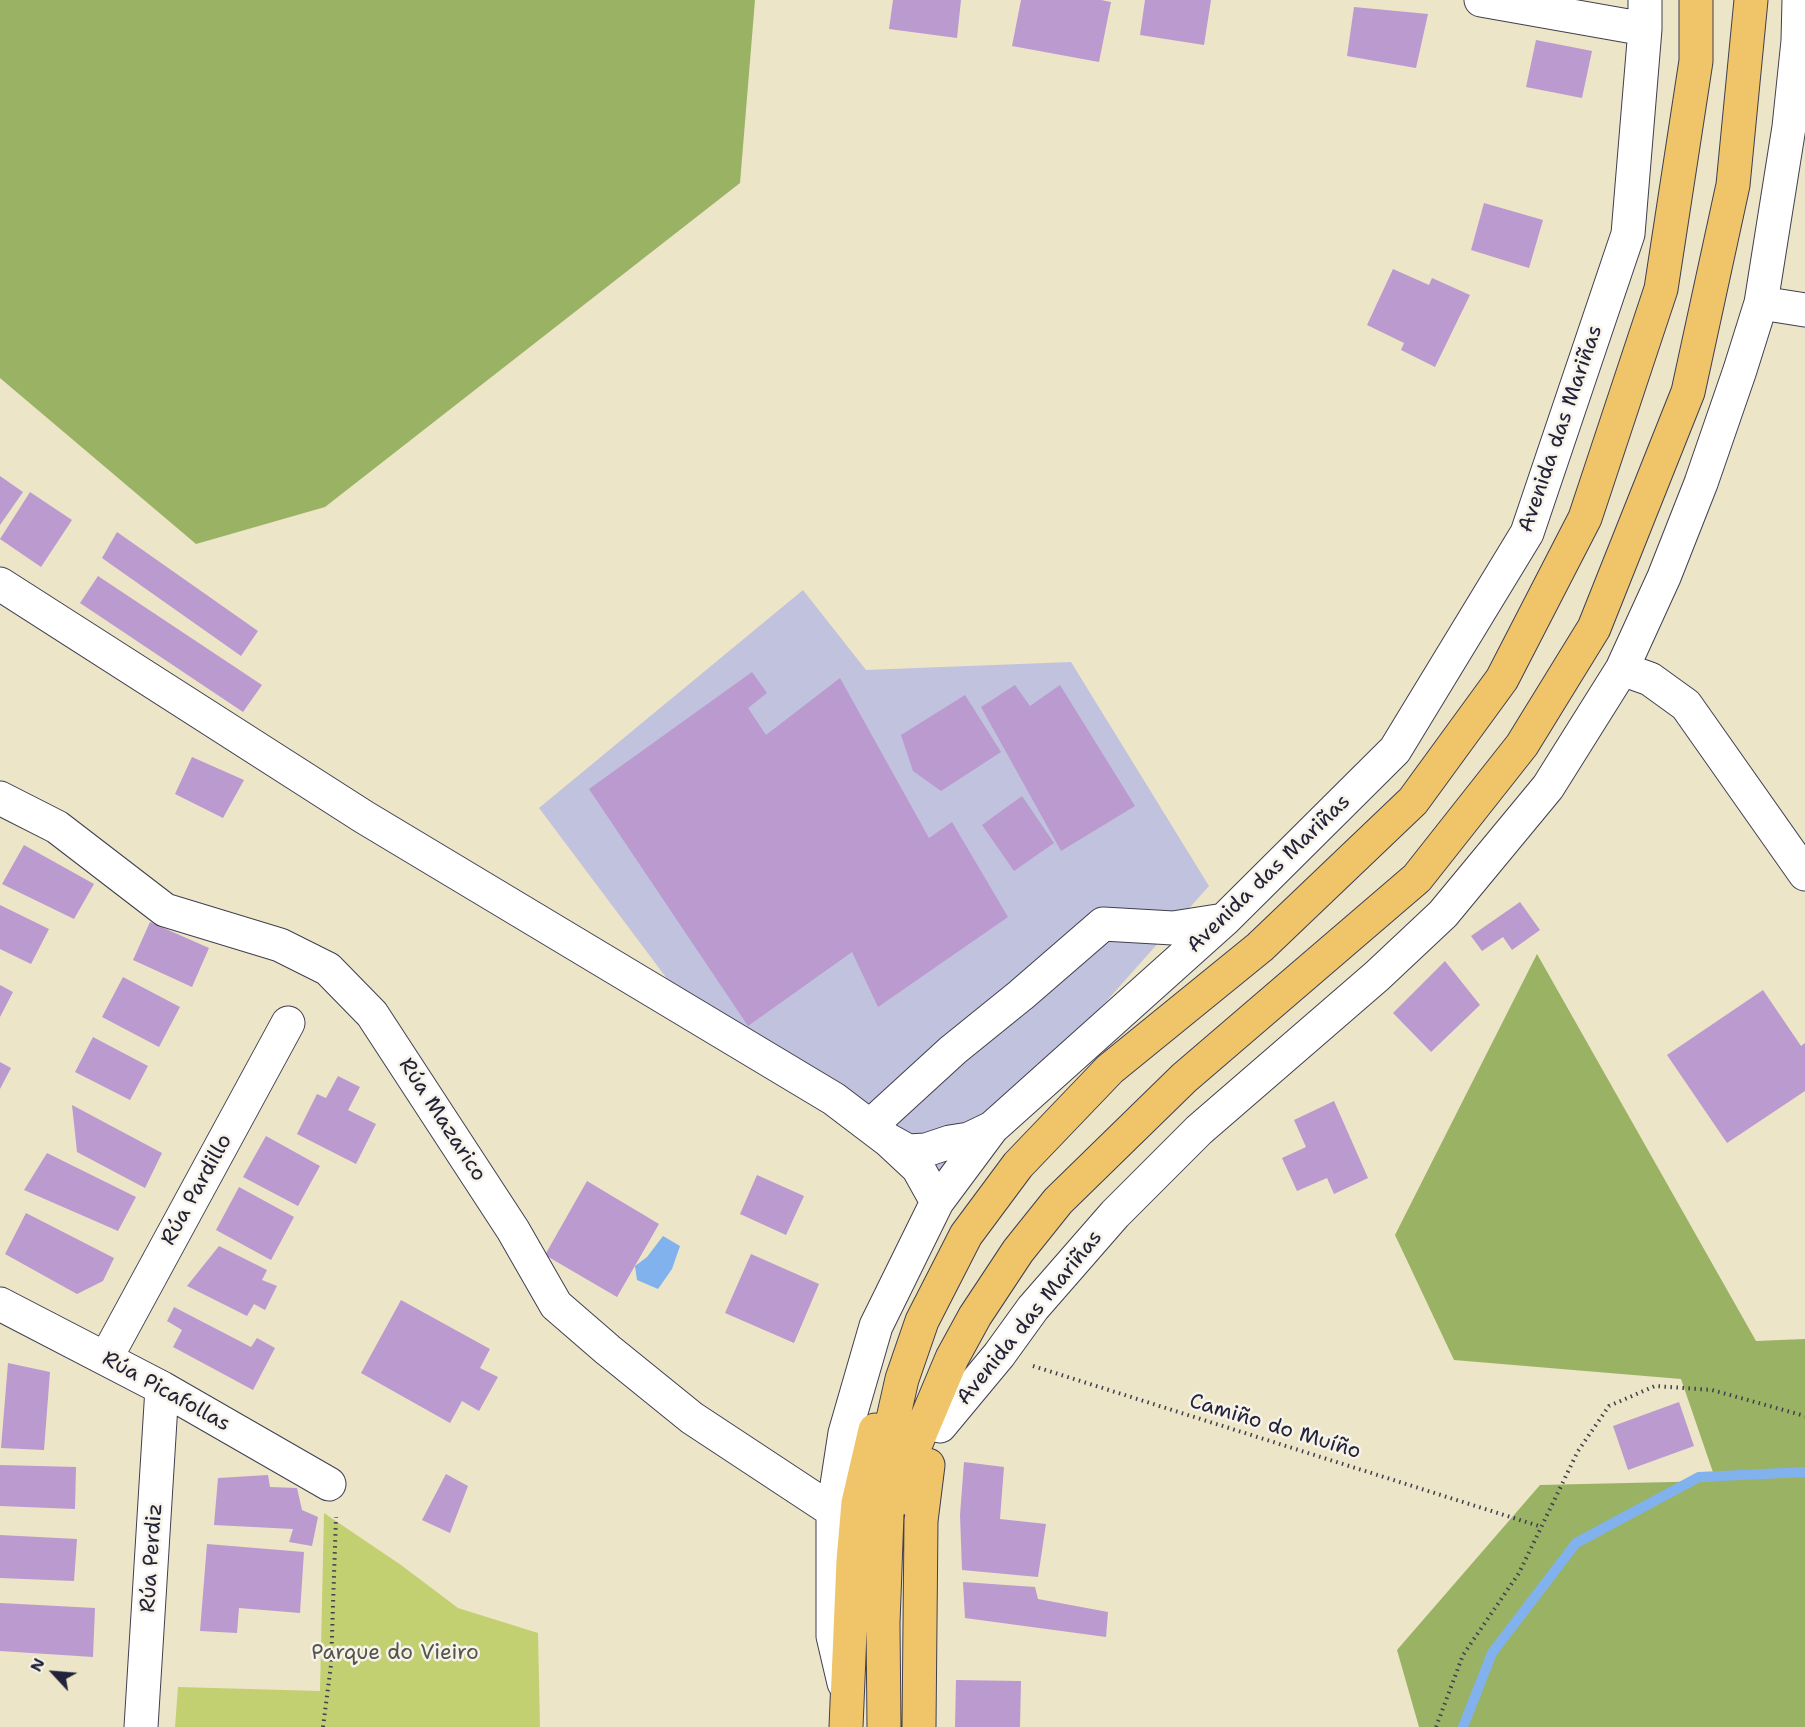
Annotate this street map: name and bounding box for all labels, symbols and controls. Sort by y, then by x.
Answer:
street label: Avenida das Mariñas [1514,322,1608,536]
street label: Avenida das Mariñas [1182,789,1356,959]
street label: Rúa Mazarico [393,1054,491,1186]
street label: Rúa Pardillo [156,1130,238,1250]
street label: Avenida das Mariñas [952,1226,1108,1410]
street label: Rúa Picafollas [98,1346,234,1438]
street label: Camiño do Muíño [1186,1389,1364,1465]
street label: Rúa Perdiz [136,1503,168,1613]
park label: Parque do Vieiro [311,1641,479,1667]
north arrow [24,1643,84,1703]
text: N [25,1655,50,1675]

